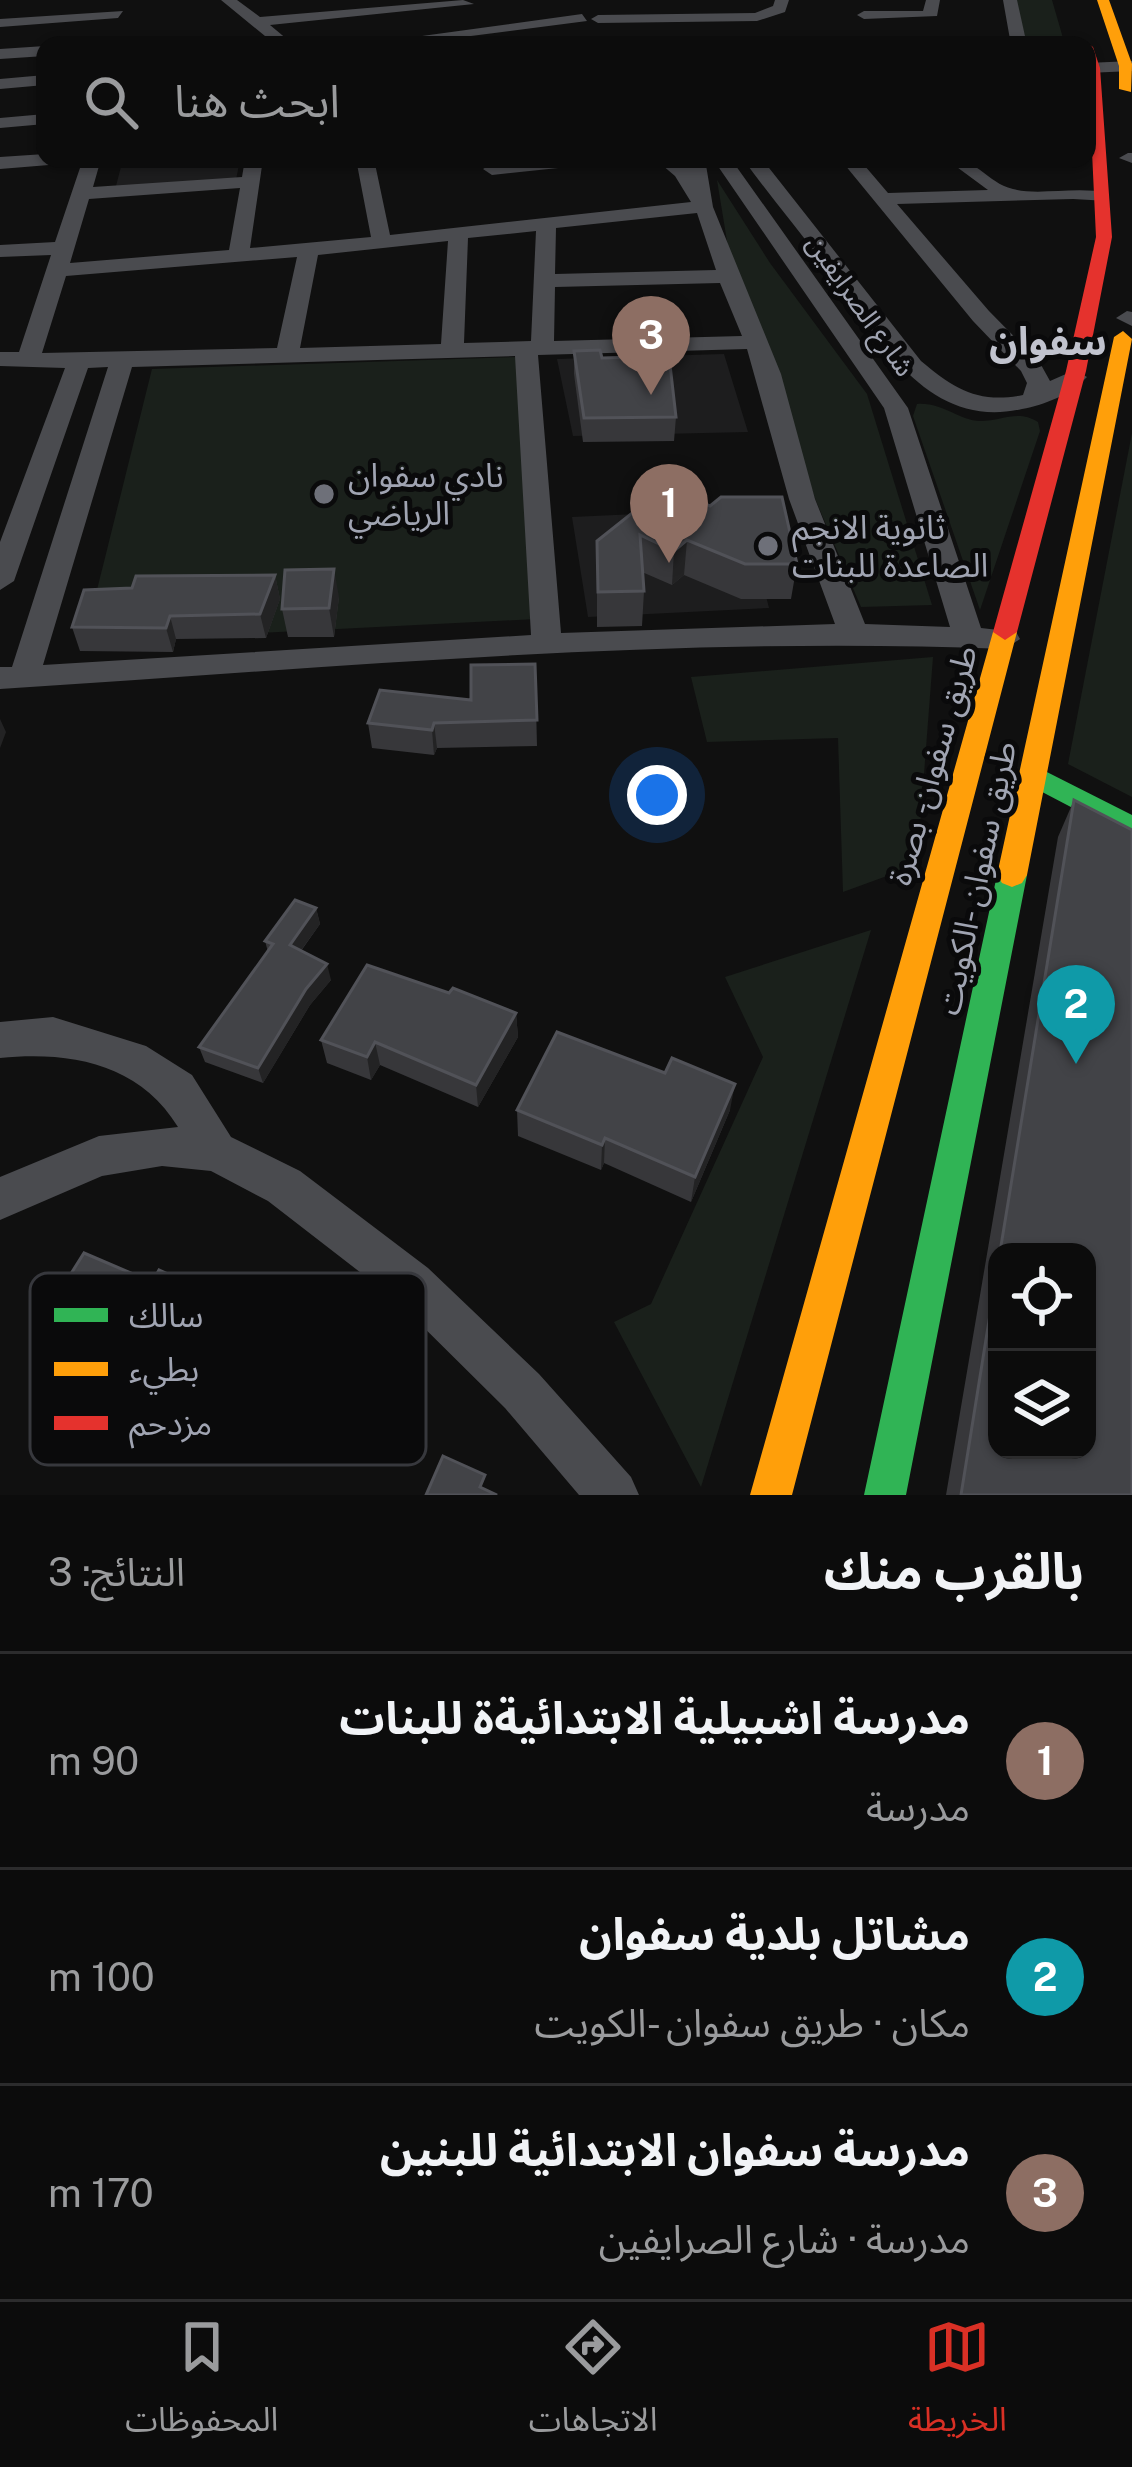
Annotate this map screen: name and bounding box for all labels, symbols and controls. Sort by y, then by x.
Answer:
search box [36,36,1096,168]
icon: search [78,69,144,135]
text: ابحث هنا [174,74,340,127]
street label: شارع الصرايفين [796,228,922,385]
pin: 3 [612,296,690,395]
district label: سفوان [989,318,1107,364]
place label: نادي سفوان الرياضي [348,456,504,539]
pin: 1 [630,464,708,563]
marker: نادي سفوان الرياضي [311,481,337,507]
place label: ثانوية الانجم الصاعدة للبنات [792,508,988,584]
marker: ثانوية الانجم الصاعدة للبنات [755,533,781,559]
street label: طريق سفوان- بصرة [880,641,986,890]
street label: طريق سفوان -الكويت [928,738,1026,1019]
your location [627,765,687,825]
pin: 2 [1037,965,1115,1064]
map controls [988,1243,1096,1459]
button: locate [988,1243,1096,1351]
legend [30,1273,426,1465]
text: سالك [129,1296,203,1334]
text: بطيء [129,1350,199,1395]
button: layers [988,1351,1096,1459]
text: مزدحم [129,1404,212,1449]
text: بالقرب منك [824,1541,1084,1600]
text: النتائج: 3 [48,1549,185,1595]
text: مدرسة اشبيلية الابتدائيةة للبنات [339,1691,970,1744]
text: 90 m [48,1738,139,1784]
text: 1 [1037,1738,1053,1784]
text: مدرسة [866,1784,970,1830]
text: مشاتل بلدية سفوان [579,1907,970,1960]
text: 100 m [48,1954,155,2000]
text: 2 [1033,1954,1057,2000]
text: مكان · طريق سفوان -الكويت [535,2000,970,2046]
text: مدرسة سفوان الابتدائية للبنين [380,2123,970,2176]
text: 170 m [48,2170,154,2216]
text: 3 [1032,2170,1058,2216]
text: مدرسة · شارع الصرايفين [599,2216,970,2262]
tab: المحفوظات [125,2314,278,2455]
tab: الاتجاهات [529,2314,658,2455]
tab: الخريطة [908,2314,1007,2455]

